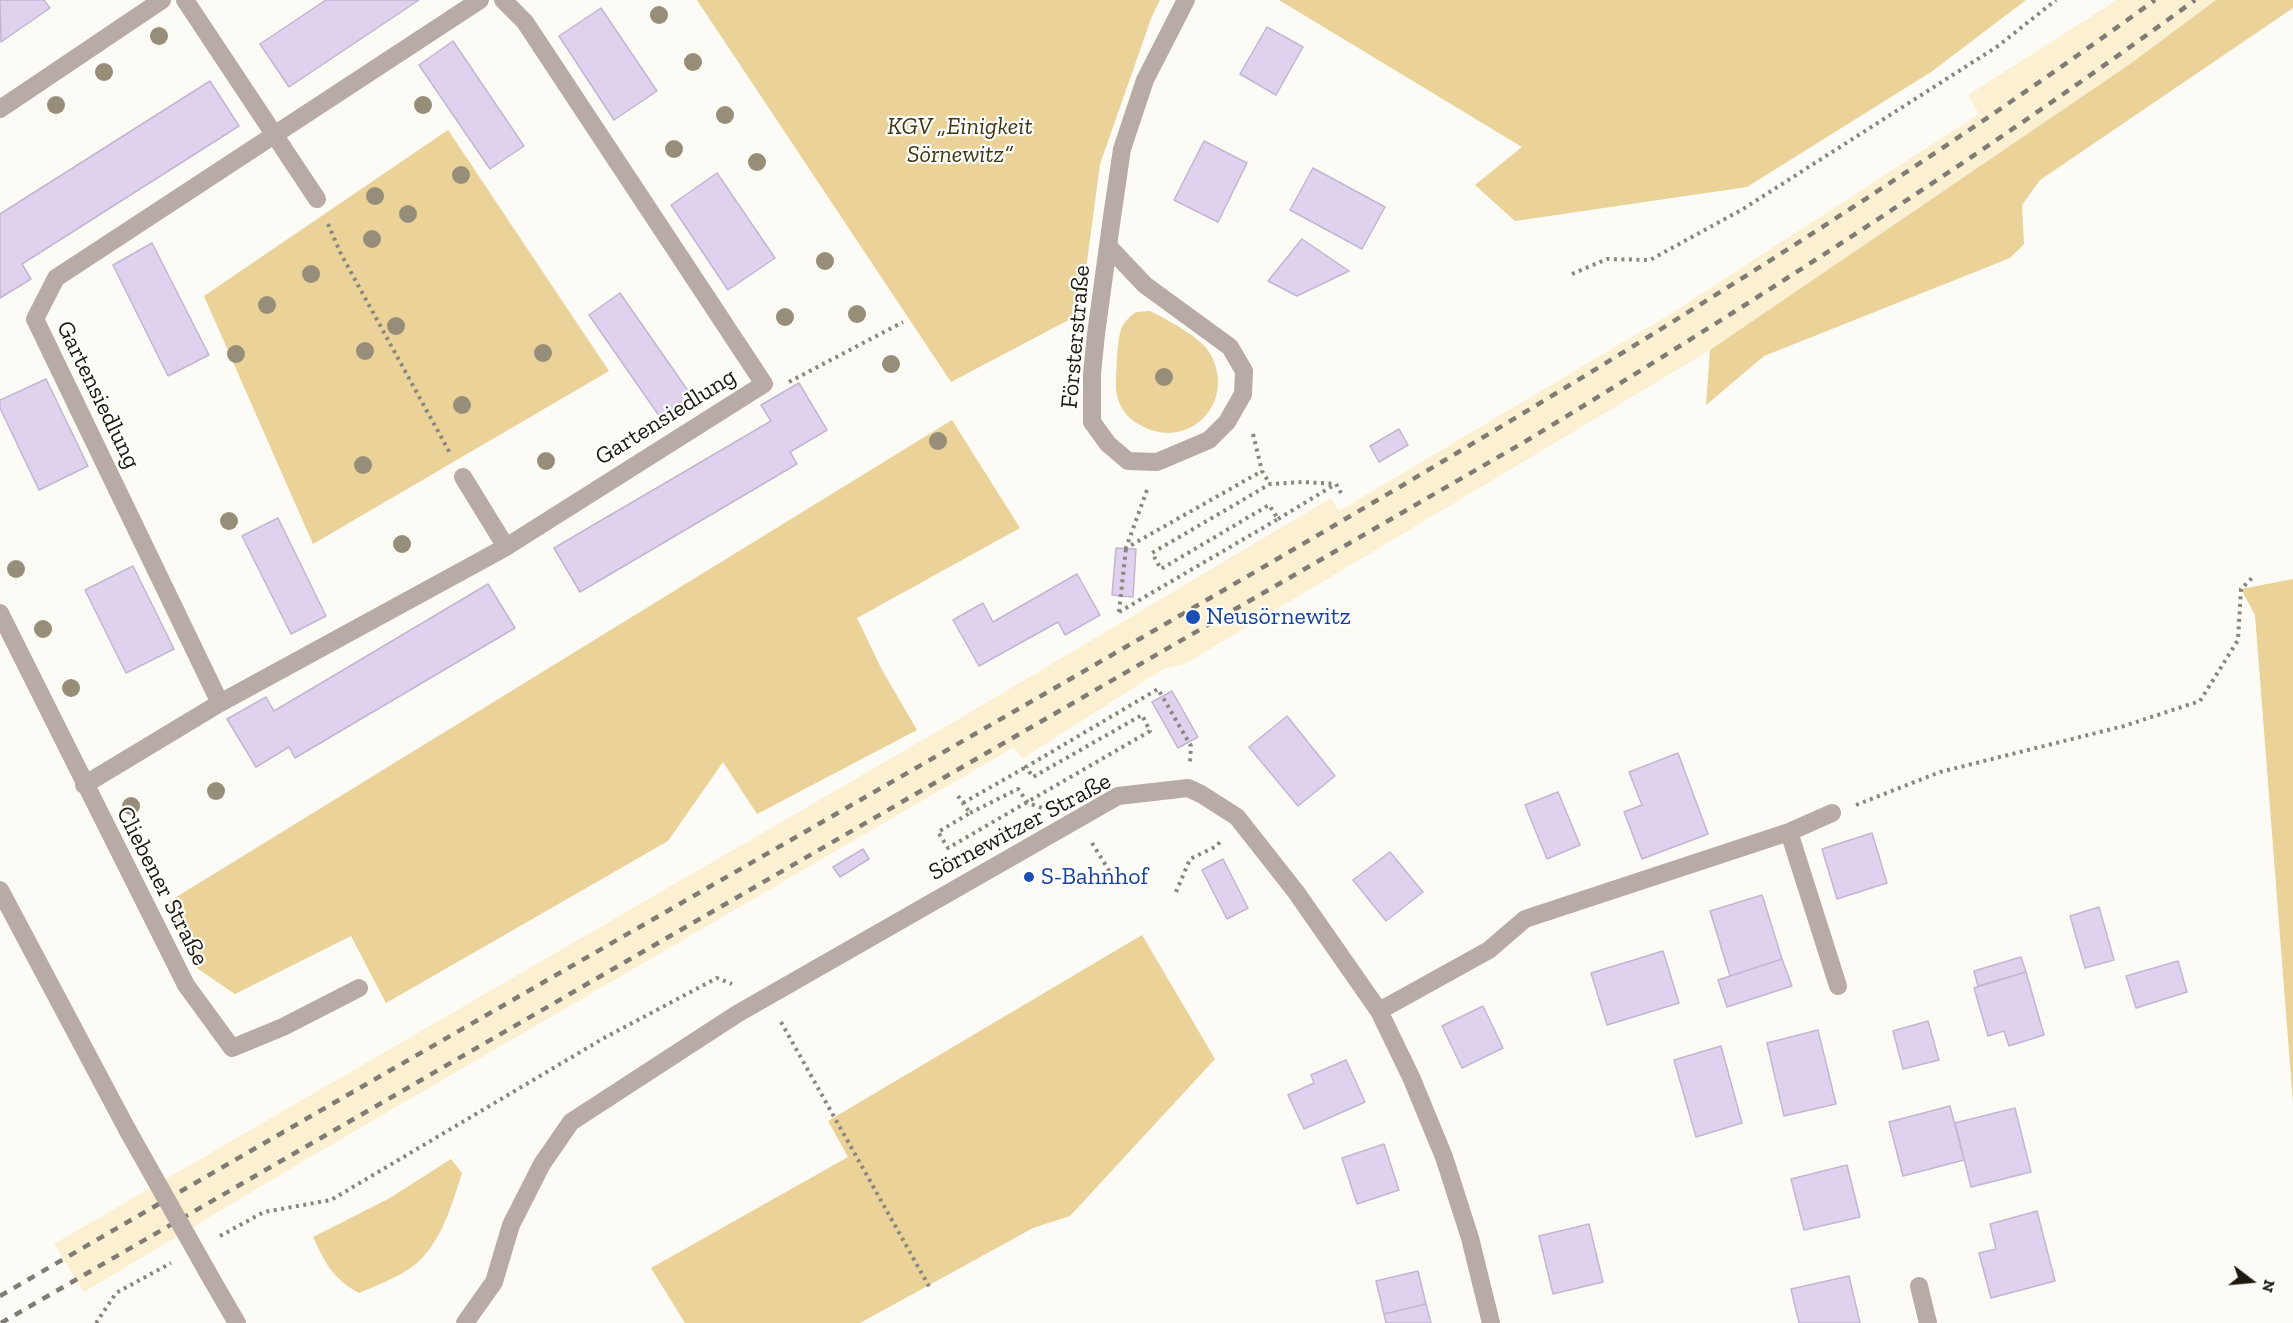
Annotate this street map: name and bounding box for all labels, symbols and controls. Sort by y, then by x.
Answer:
park label: KGV „Einigkeit Sörnewitz“ [887,113,1033,169]
street label: Försterstraße [1055,264,1097,410]
street label: Gartensiedlung [50,316,146,474]
street label: Gartensiedlung [590,362,742,472]
place label: Neusörnewitz [1206,603,1351,631]
marker: Neusörnewitz [1184,608,1202,626]
street label: Sörnewitzer Straße [924,767,1116,887]
street label: Cliebener Straße [109,802,215,970]
place label: S-Bahnhof [1041,863,1148,891]
marker: S-Bahnhof [1022,870,1036,884]
north arrow [2221,1251,2281,1311]
text: N [2258,1278,2280,1295]

